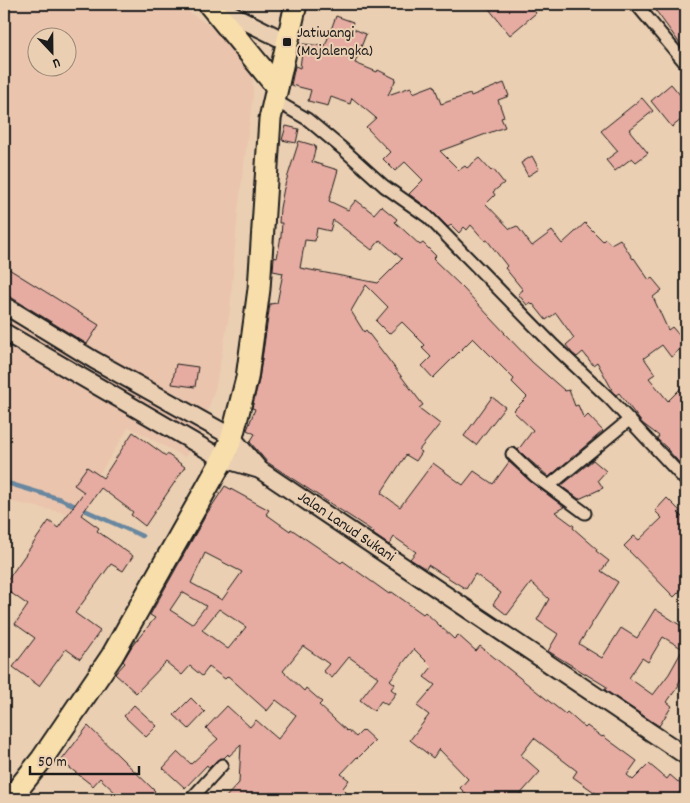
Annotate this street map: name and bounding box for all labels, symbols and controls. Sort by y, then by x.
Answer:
place label: Jatiwangi (Majalengka) [297,22,373,63]
north arrow [28,28,78,78]
marker: Jatiwangi (Majalengka) [281,36,293,48]
text: U [49,52,63,73]
street label: Jalan Lanud Sukani [293,486,400,568]
scale bar [30,743,139,775]
text: 50 m [38,752,67,774]

